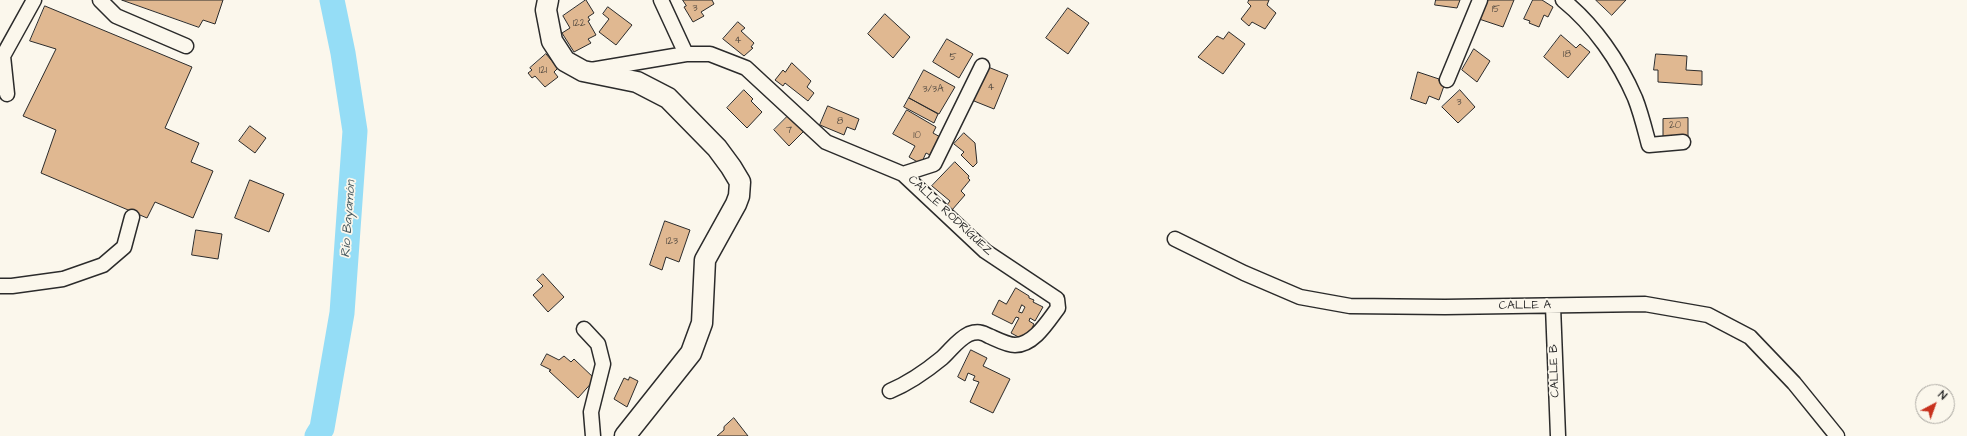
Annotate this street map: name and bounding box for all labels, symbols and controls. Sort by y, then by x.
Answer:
house number: 3 [692,3,698,15]
house number: 15 [1492,4,1500,16]
house number: 122 [573,18,585,30]
house number: 4 [735,35,741,47]
house number: 18 [1563,49,1571,61]
house number: 5 [949,52,957,64]
house number: 121 [539,65,547,77]
house number: 4 [988,82,994,94]
house number: 3/3A [922,84,944,96]
house number: 3 [1456,97,1462,109]
house number: 8 [837,116,843,128]
house number: 20 [1669,120,1681,132]
house number: 7 [786,125,792,137]
house number: 10 [913,130,921,142]
street label: CALLE RODRÍGUEZ [904,173,996,259]
water label: Río Bayamón [339,180,359,258]
house number: 123 [666,236,678,248]
street label: CALLE A [1499,298,1551,314]
street label: CALLE B [1547,344,1563,398]
north arrow [1915,384,1955,424]
text: N [1935,387,1950,403]

